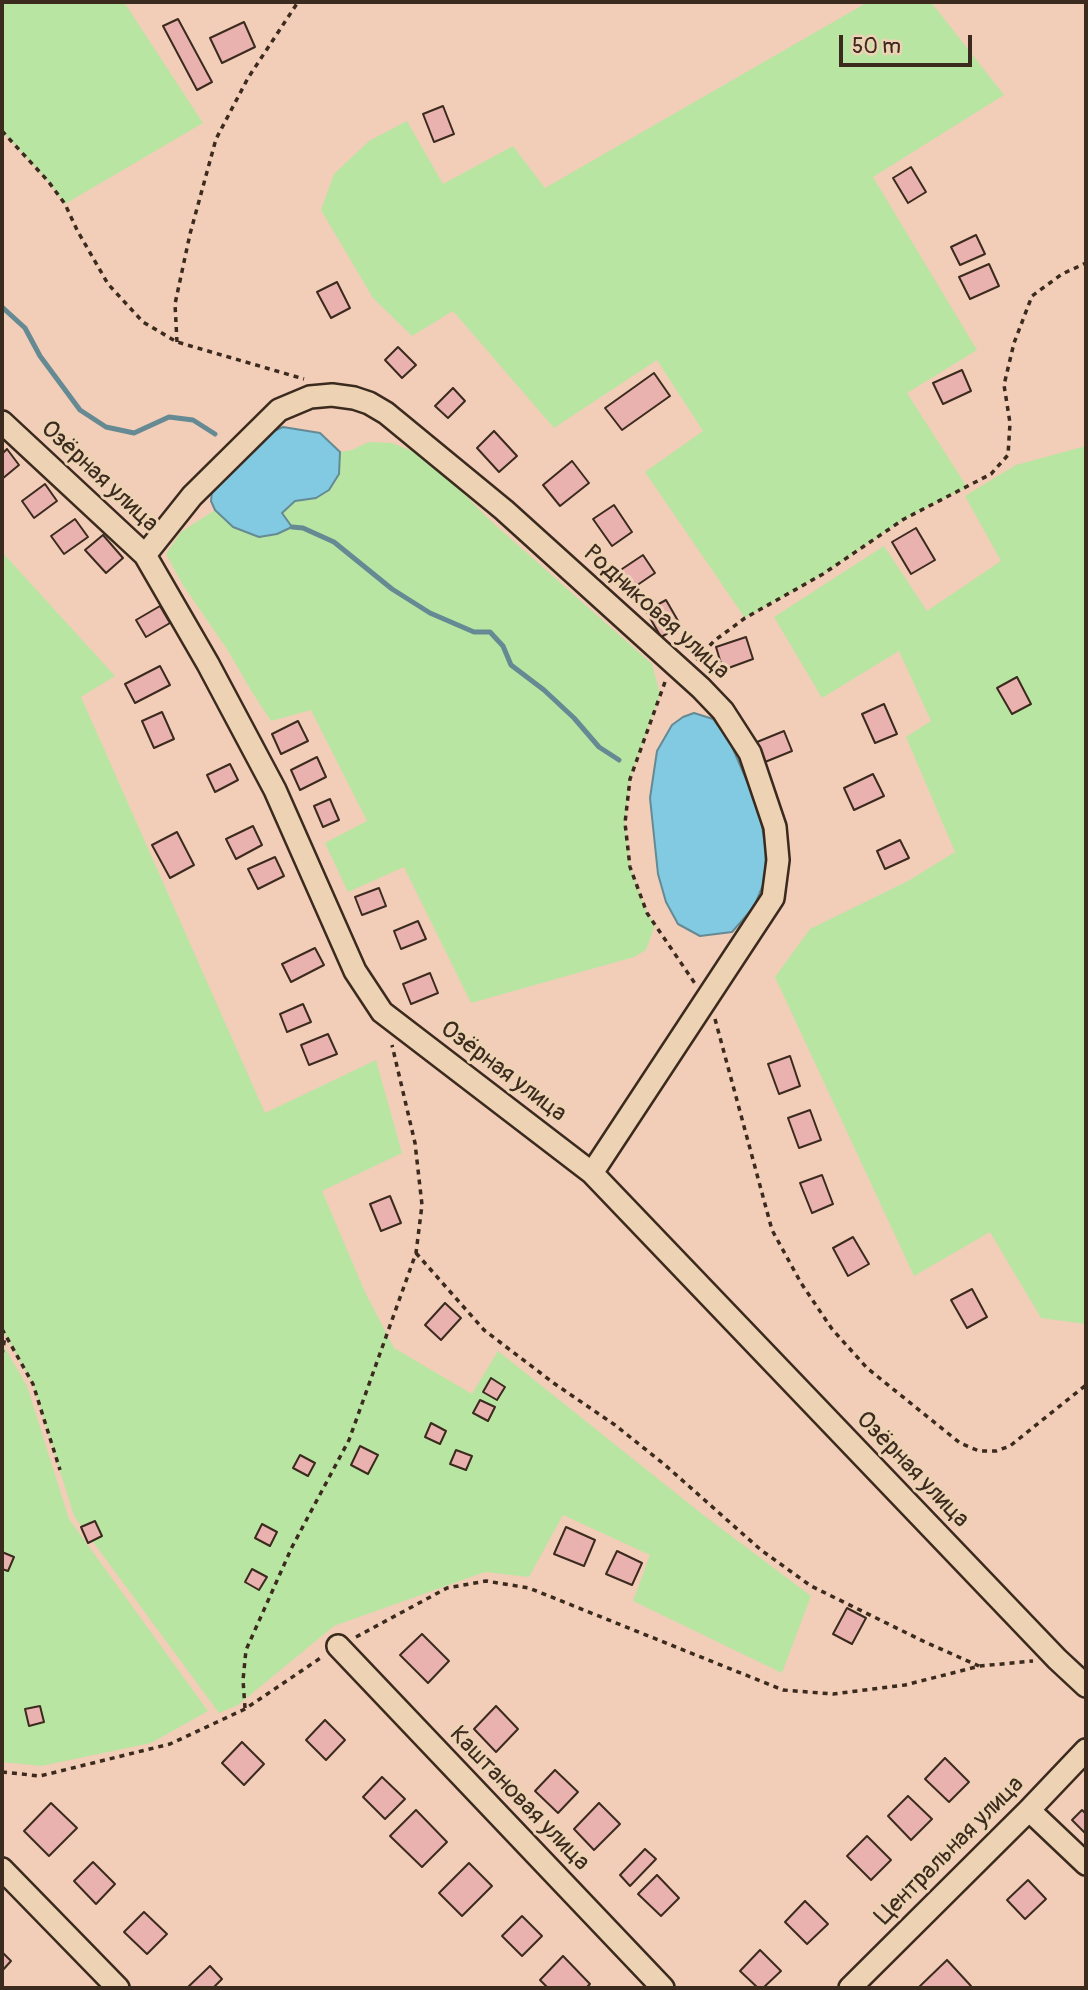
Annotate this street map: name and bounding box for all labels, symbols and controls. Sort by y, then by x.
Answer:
scale bar [843,21,976,65]
text: 50 m [852,33,901,60]
street label: Озёрная улица [34,415,164,539]
street label: Родниковая улица [577,540,735,686]
street label: Озёрная улица [434,1015,572,1129]
street label: Озёрная улица [849,1406,975,1534]
street label: Каштановая улица [443,1721,595,1877]
street label: Центральная улица [870,1771,1030,1931]

